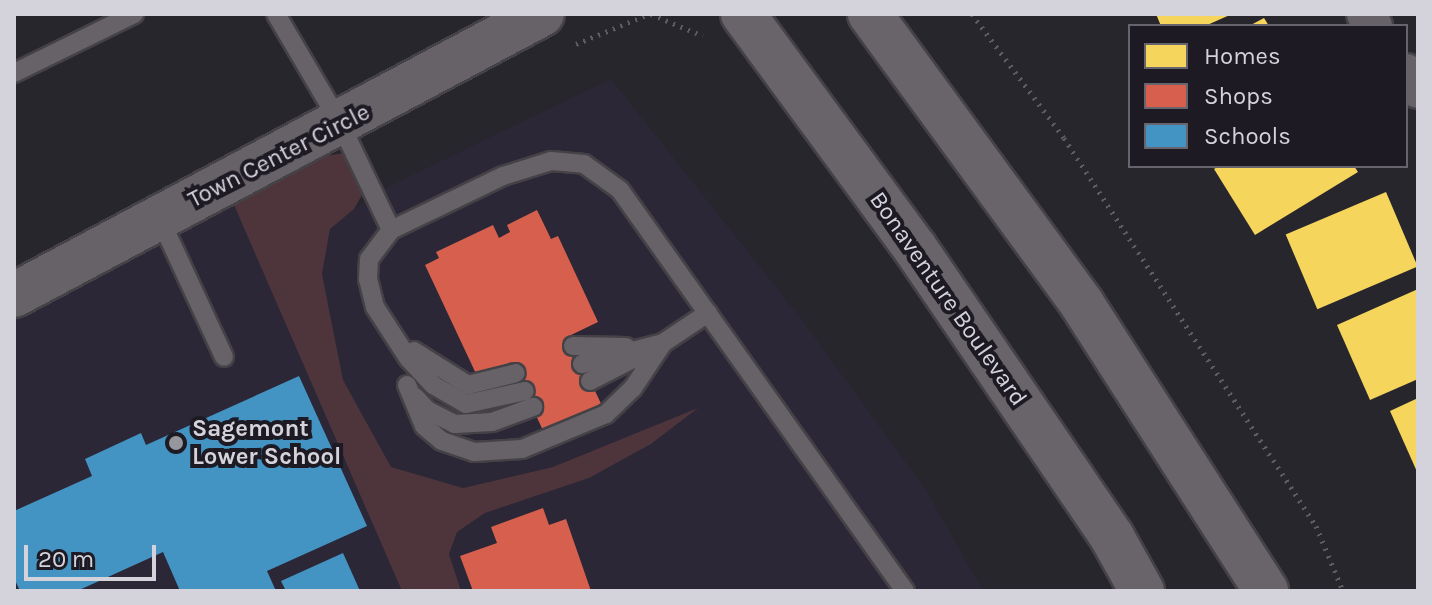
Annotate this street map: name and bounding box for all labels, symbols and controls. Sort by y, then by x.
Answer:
legend [1128,24,1408,168]
text: Homes [1204,42,1281,70]
text: Shops [1204,82,1273,110]
street label: Town Center Circle [183,98,375,214]
text: Schools [1204,122,1291,150]
street label: Bonaventure Boulevard [863,186,1033,412]
place label: Sagemont Lower School [192,415,341,471]
marker: Sagemont Lower School [167,434,185,452]
scale bar [28,529,160,579]
text: 20 m [38,545,94,573]

